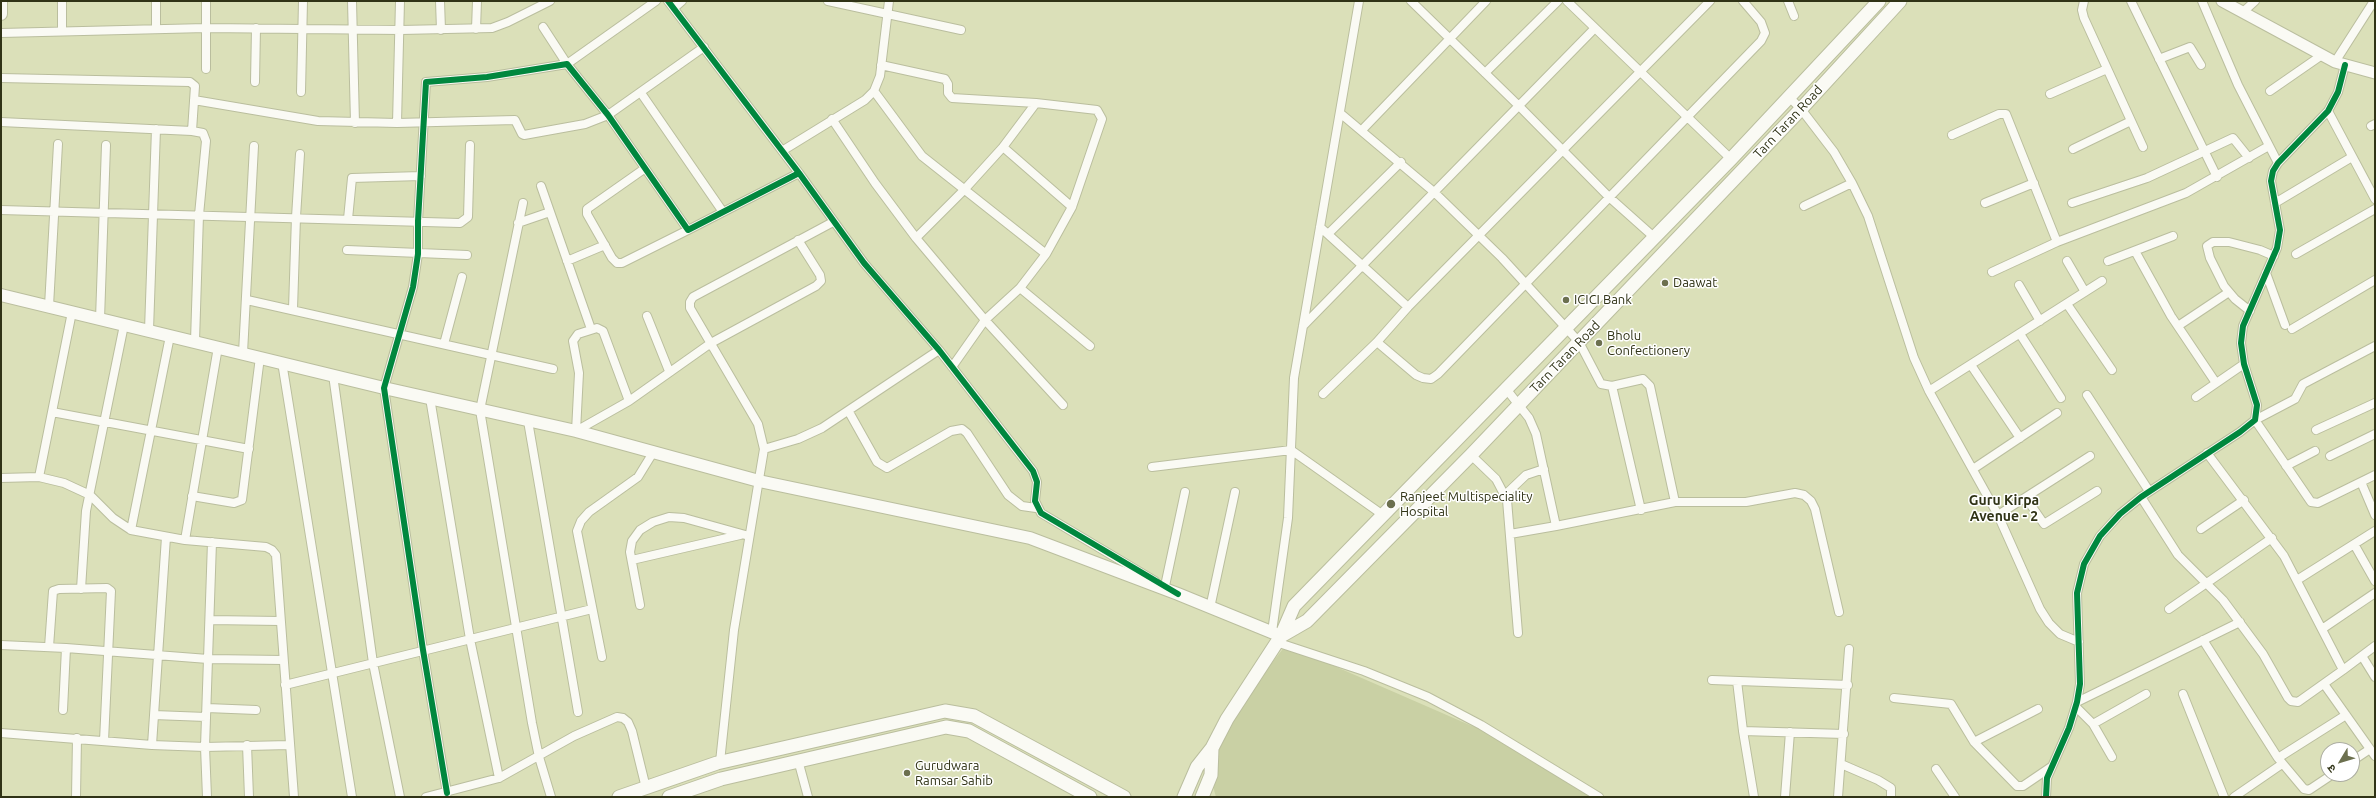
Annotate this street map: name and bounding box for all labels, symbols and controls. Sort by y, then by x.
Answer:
street label: Tarn Taran Road [1750,82,1826,162]
place label: Daawat [1673,275,1717,291]
marker: Daawat [1660,278,1670,288]
place label: ICICI Bank [1574,292,1632,308]
marker: ICICI Bank [1561,295,1571,305]
street label: Tarn Taran Road [1527,318,1603,396]
place label: Bholu Confectionery [1607,328,1690,359]
marker: Bholu Confectionery [1594,338,1604,348]
place label: Ranjeet Multispeciality Hospital [1400,489,1532,520]
district label: Guru Kirpa Avenue - 2 [1969,492,2039,524]
marker: Ranjeet Multispeciality Hospital [1385,498,1397,510]
north arrow [2320,742,2360,782]
place label: Gurudwara Ramsar Sahib [915,758,993,789]
text: उ [2325,763,2338,775]
marker: Gurudwara Ramsar Sahib [902,768,912,778]

